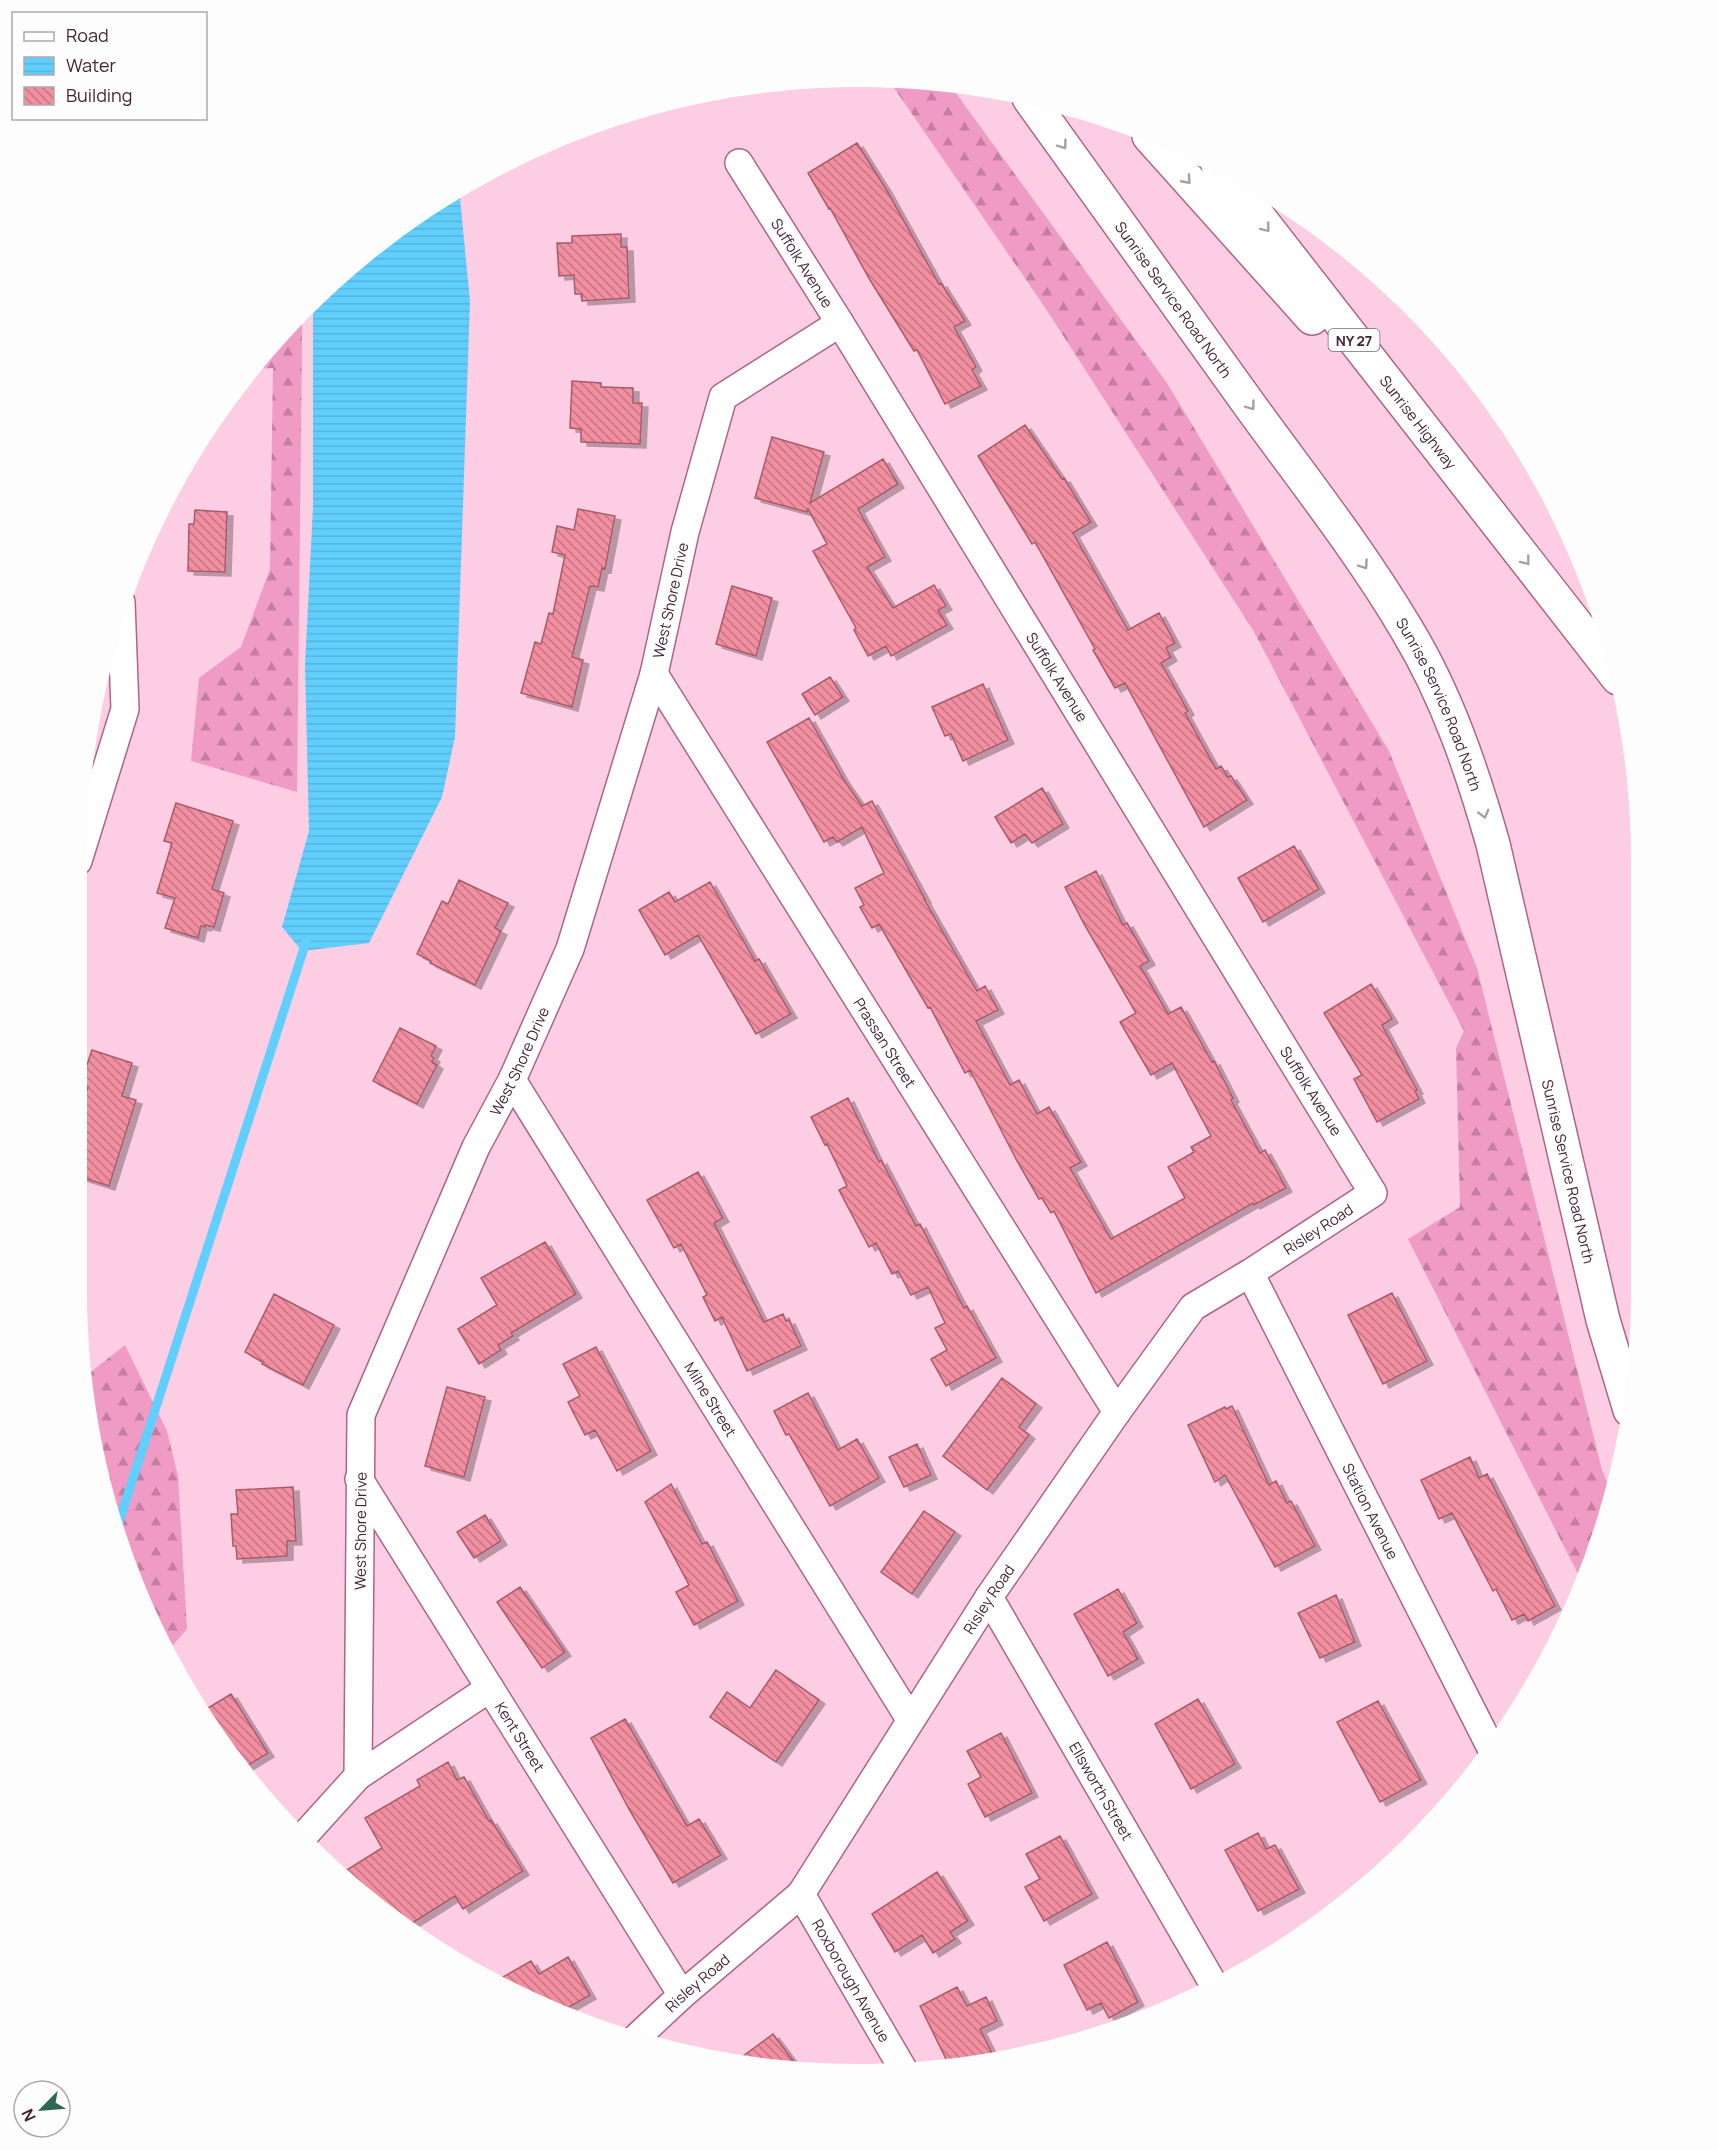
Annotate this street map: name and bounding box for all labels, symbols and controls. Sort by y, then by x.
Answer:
legend [12,12,207,120]
text: Road [66,23,109,47]
text: Water [66,53,116,77]
text: Building [66,83,132,107]
one-way arrow [1056,139,1067,150]
one-way arrow [1180,173,1191,184]
street label: Suffolk Avenue [766,214,838,312]
street label: Sunrise Service Road North [1110,217,1237,382]
one-way arrow [1259,221,1270,232]
road number: NY 27 [1328,329,1380,351]
street label: Sunrise Highway [1375,371,1462,474]
one-way arrow [1243,399,1254,410]
street label: West Shore Drive [647,540,693,660]
one-way arrow [1518,554,1529,565]
one-way arrow [1357,558,1368,569]
street label: Sunrise Service Road North [1391,614,1487,794]
street label: Suffolk Avenue [1021,628,1093,726]
one-way arrow [1477,809,1490,819]
street label: Prassan Street [849,993,921,1092]
street label: West Shore Drive [484,1003,554,1119]
street label: Suffolk Avenue [1275,1042,1347,1140]
street label: Sunrise Service Road North [1537,1077,1600,1265]
street label: Risley Road [1279,1198,1357,1259]
street label: Milne Street [680,1358,742,1441]
street label: Station Avenue [1338,1459,1404,1563]
street label: West Shore Drive [349,1472,371,1590]
street label: Risley Road [958,1560,1019,1638]
street label: Kent Street [490,1698,550,1776]
street label: Ellsworth Street [1065,1738,1138,1844]
street label: Roxborough Avenue [807,1915,896,2046]
street label: Risley Road [660,1949,734,2016]
north arrow [12,2079,72,2139]
text: N [16,2105,41,2125]

